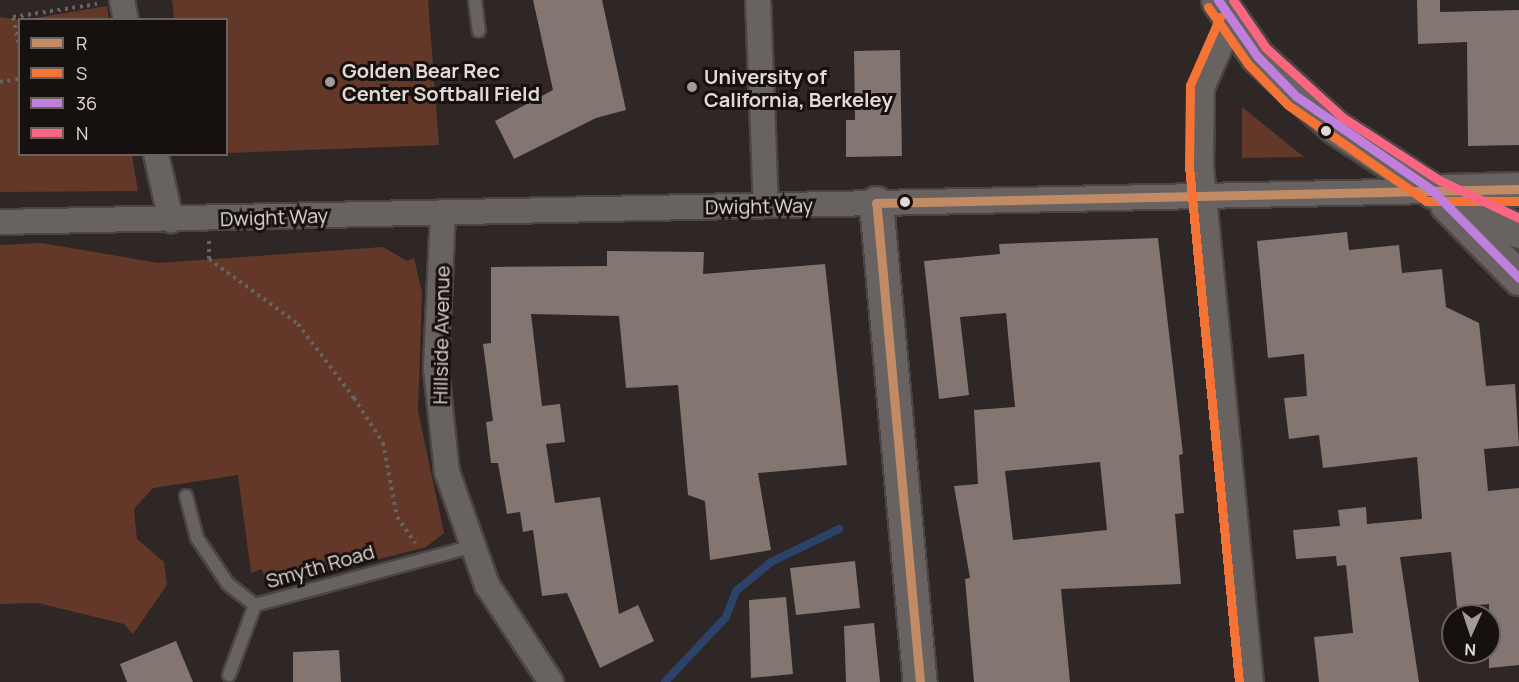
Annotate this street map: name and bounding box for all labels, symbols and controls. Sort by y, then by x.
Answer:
legend [18,18,228,156]
text: R [76,31,87,55]
place label: Golden Bear Rec Center Softball Field [342,58,540,105]
text: S [76,61,87,85]
place label: University of California, Berkeley [704,64,893,111]
marker: Golden Bear Rec Center Softball Field [323,75,337,89]
marker: University of California, Berkeley [685,80,699,94]
text: 36 [76,91,97,115]
text: N [76,121,88,145]
unlabelled marker [1320,125,1332,137]
street label: Dwight Way [705,193,813,219]
unlabelled marker [899,196,911,208]
street label: Dwight Way [220,203,328,231]
street label: Hillside Avenue [428,265,454,405]
street label: Smyth Road [263,539,377,593]
north arrow [1441,604,1501,664]
text: N [1464,639,1476,661]

